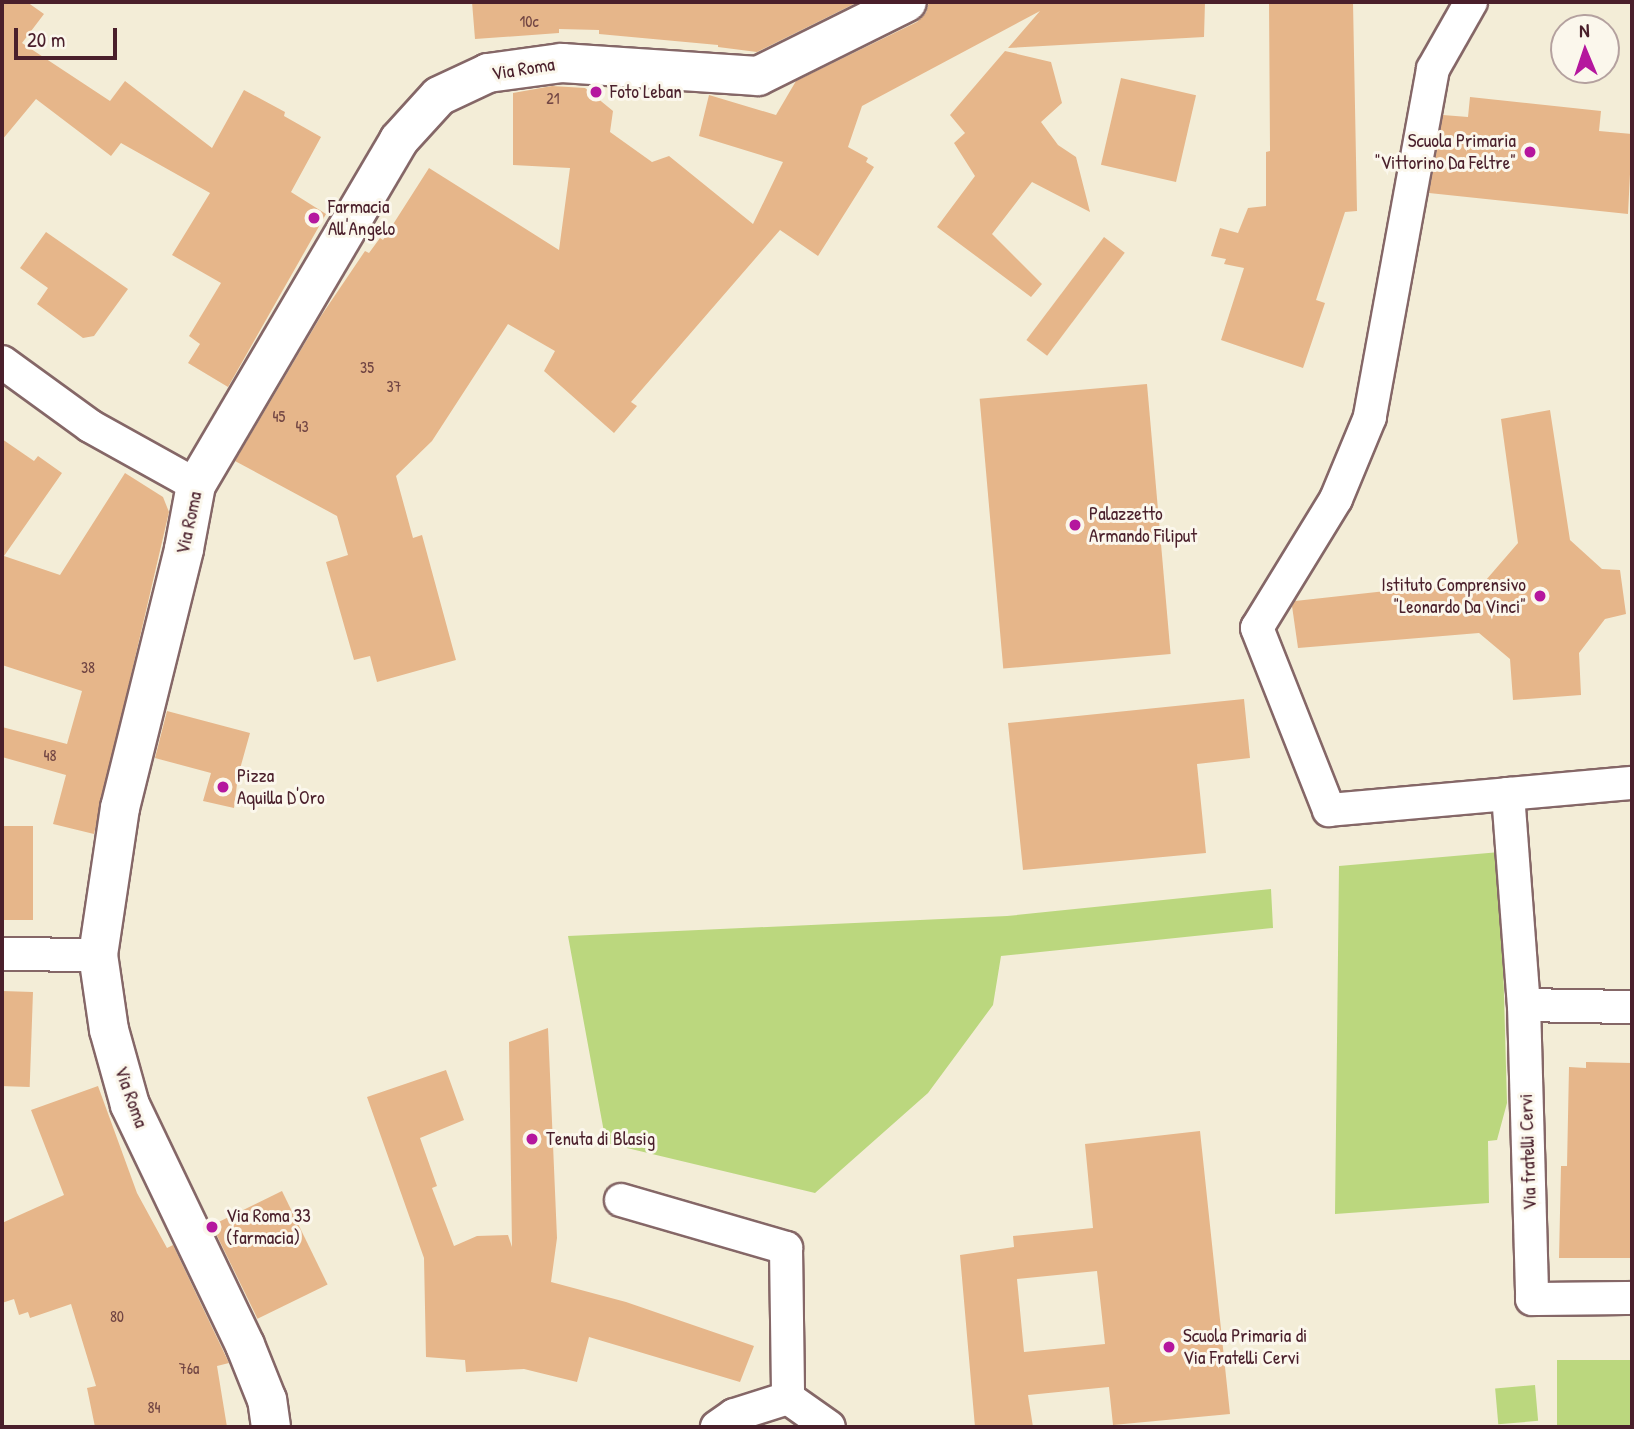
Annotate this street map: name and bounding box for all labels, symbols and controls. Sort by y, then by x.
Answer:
house number: 10c [519,11,539,31]
scale bar [18,14,121,58]
north arrow [1550,14,1620,84]
text: N [1579,17,1590,43]
text: 20 m [27,25,65,54]
street label: Via Roma [490,53,556,85]
place label: Foto Leban [610,81,682,103]
marker: Foto Leban [588,84,604,100]
house number: 21 [546,88,560,108]
place label: Scuola Primaria "Vittorino Da Feltre" [1375,130,1516,174]
marker: Scuola Primaria "Vittorino Da Feltre" [1522,144,1538,160]
place label: Farmacia All'Angelo [328,196,395,240]
marker: Farmacia All'Angelo [306,210,322,226]
house number: 35 [360,357,374,377]
house number: 37 [386,376,402,396]
house number: 45 [273,406,285,426]
house number: 43 [295,416,309,436]
street label: Via Roma [171,490,207,556]
place label: Palazzetto Armando Filiput [1089,503,1197,547]
marker: Palazzetto Armando Filiput [1067,517,1083,533]
place label: Istituto Comprensivo "Leonardo Da Vinci" [1381,574,1526,618]
marker: Istituto Comprensivo "Leonardo Da Vinci" [1532,588,1548,604]
house number: 38 [81,657,95,677]
house number: 48 [44,745,56,765]
place label: Pizza Aquilla D'Oro [237,765,325,809]
marker: Pizza Aquilla D'Oro [215,779,231,795]
street label: Via Roma [109,1063,153,1131]
street label: Via fratelli Cervi [1515,1093,1541,1211]
place label: Tenuta di Blasig [546,1128,655,1150]
marker: Tenuta di Blasig [524,1131,540,1147]
place label: Via Roma 33 (farmacia) [226,1205,311,1249]
marker: Via Roma 33 (farmacia) [204,1219,220,1235]
house number: 80 [110,1306,124,1326]
place label: Scuola Primaria di Via Fratelli Cervi [1183,1325,1307,1369]
marker: Scuola Primaria di Via Fratelli Cervi [1161,1339,1177,1355]
house number: 76a [179,1358,199,1378]
house number: 84 [148,1397,160,1417]

